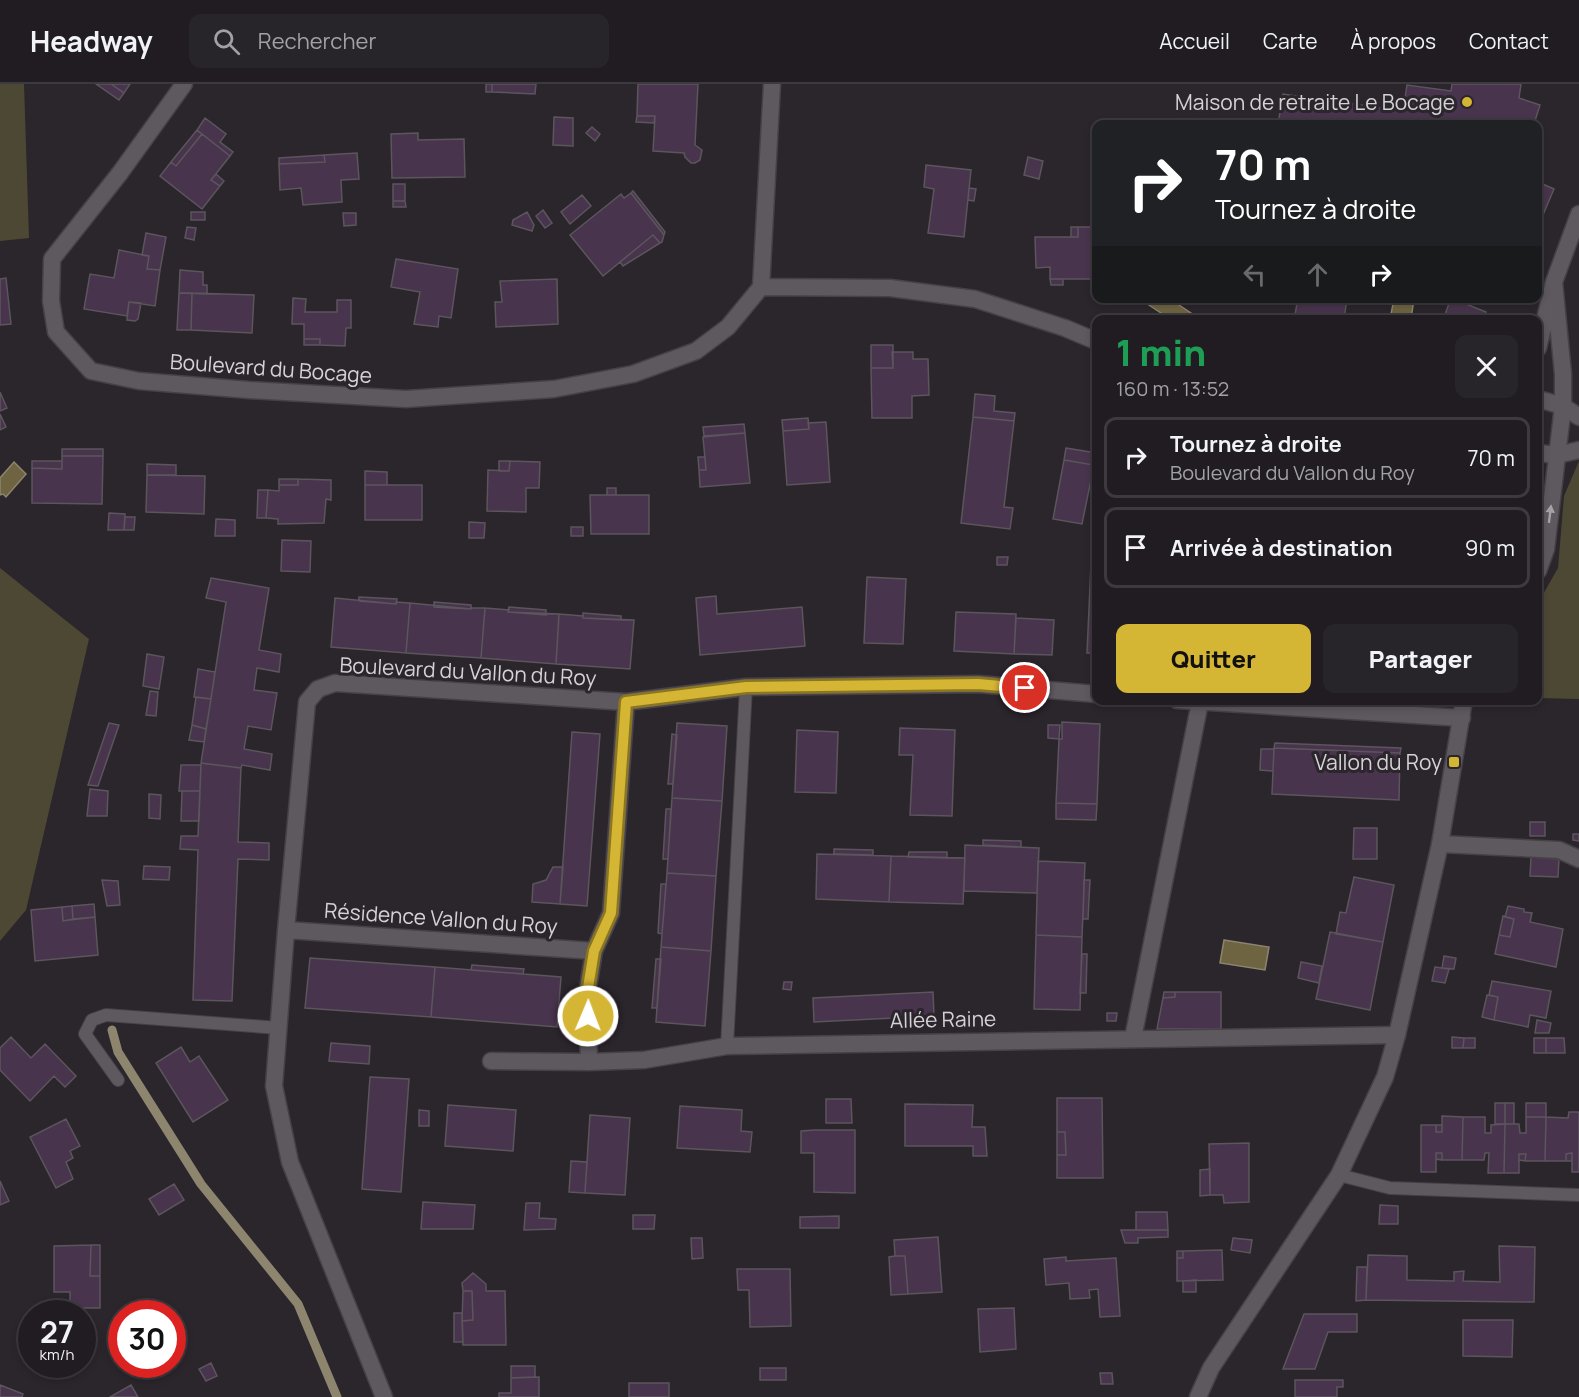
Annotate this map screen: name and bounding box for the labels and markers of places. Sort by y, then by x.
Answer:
place label: Maison de retraite Le Bocage [1175,88,1455,116]
marker: Maison de retraite Le Bocage [1460,95,1474,109]
pin [999,662,1050,713]
place label: Vallon du Roy [1314,748,1442,776]
marker: Vallon du Roy [1447,755,1461,769]

